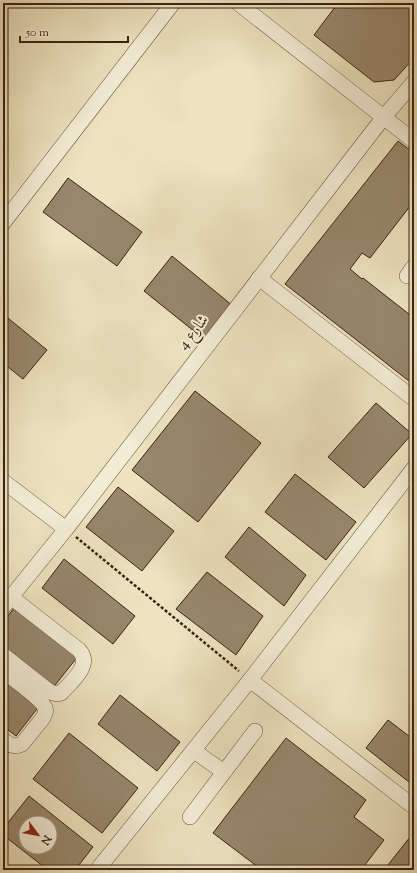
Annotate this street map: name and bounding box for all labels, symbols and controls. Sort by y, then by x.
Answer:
scale bar [20,18,128,44]
text: 50 m [25,24,49,42]
street label: شارع 4 [173,310,215,356]
north arrow [18,815,58,855]
text: N [36,831,55,848]

